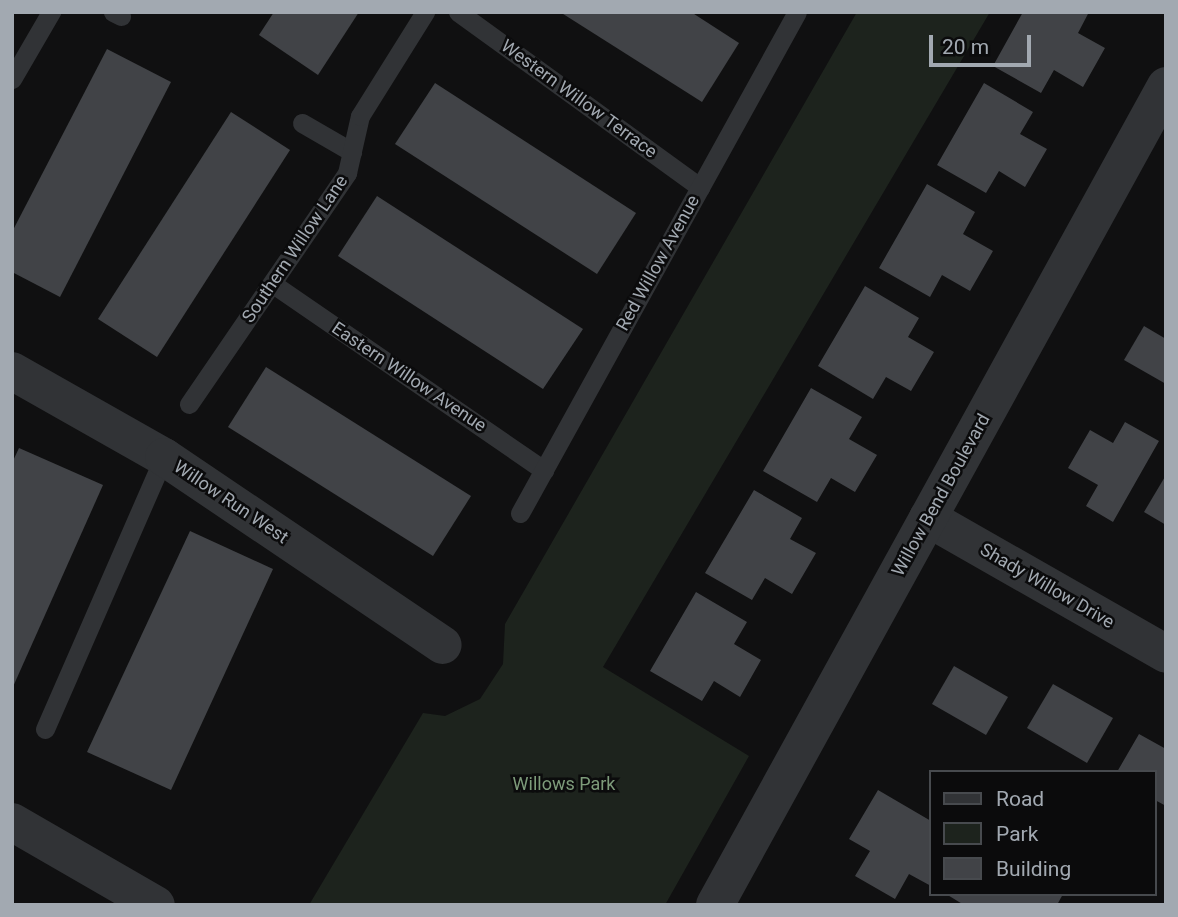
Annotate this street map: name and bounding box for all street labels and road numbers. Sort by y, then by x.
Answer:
street label: Western Willow Terrace [497,35,661,163]
street label: Southern Willow Lane [238,171,352,327]
street label: Red Willow Avenue [612,192,704,334]
street label: Eastern Willow Avenue [328,317,490,437]
street label: Willow Bend Boulevard [887,410,995,580]
street label: Willow Run West [170,456,292,548]
street label: Shady Willow Drive [976,539,1118,633]

